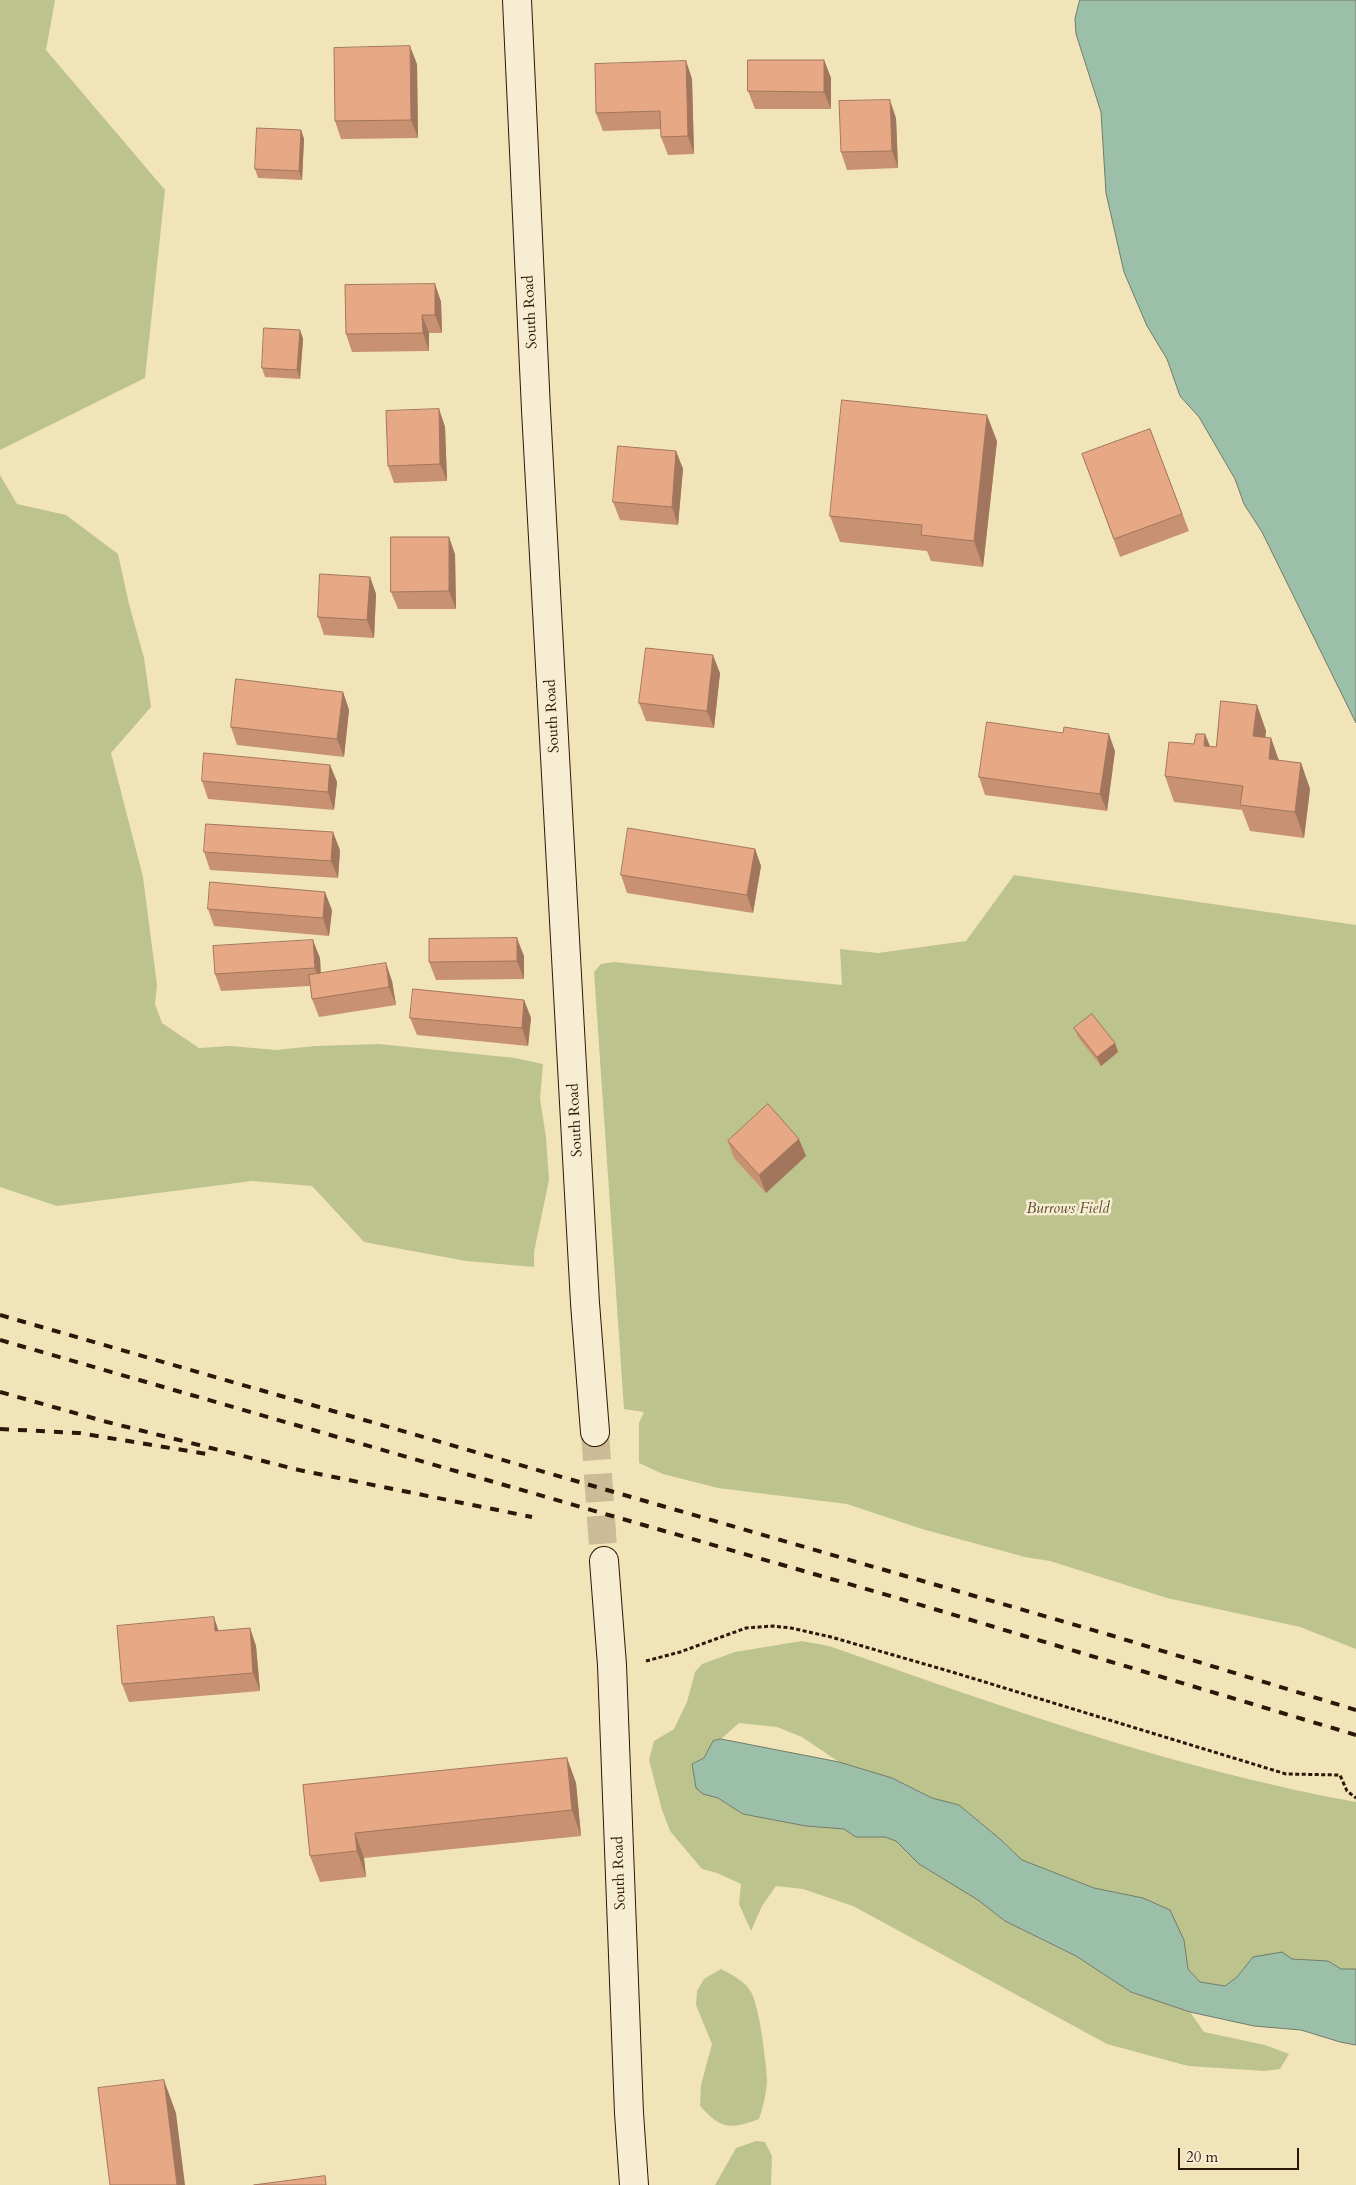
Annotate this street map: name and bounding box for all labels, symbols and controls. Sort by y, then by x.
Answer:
street label: South Road [520,275,542,349]
street label: South Road [542,679,564,753]
street label: South Road [565,1083,587,1157]
park label: Burrows Field [1026,1201,1110,1219]
street label: South Road [610,1836,630,1910]
scale bar [1181,2138,1302,2170]
text: 20 m [1186,2147,1218,2167]

